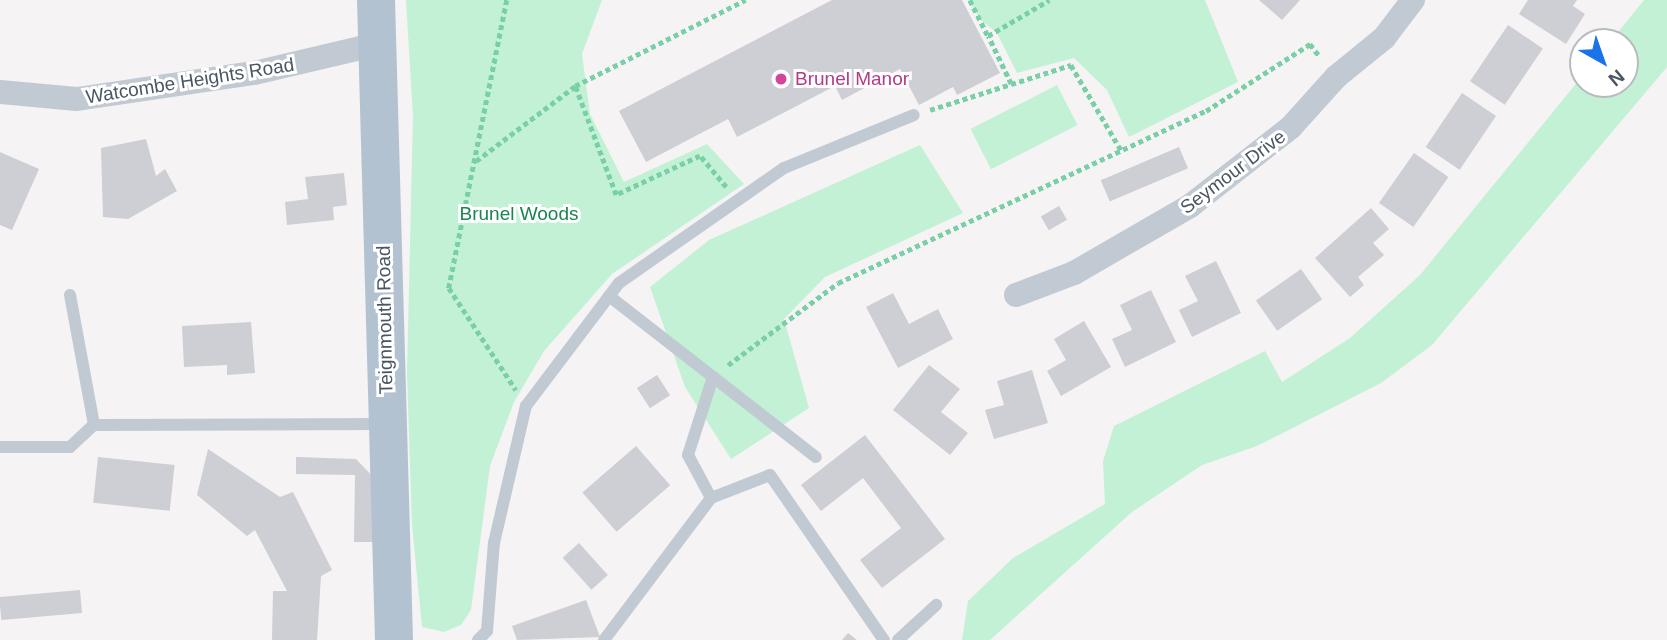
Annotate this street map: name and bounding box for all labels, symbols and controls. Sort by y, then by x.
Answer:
north arrow [1569,28,1639,98]
street label: Watcombe Heights Road [84,53,296,109]
text: N [1605,65,1629,90]
place label: Brunel Manor [795,68,909,90]
marker: Brunel Manor [773,71,789,87]
street label: Seymour Drive [1176,125,1290,219]
park label: Brunel Woods [460,203,578,225]
street label: Teignmouth Road [372,245,398,395]

